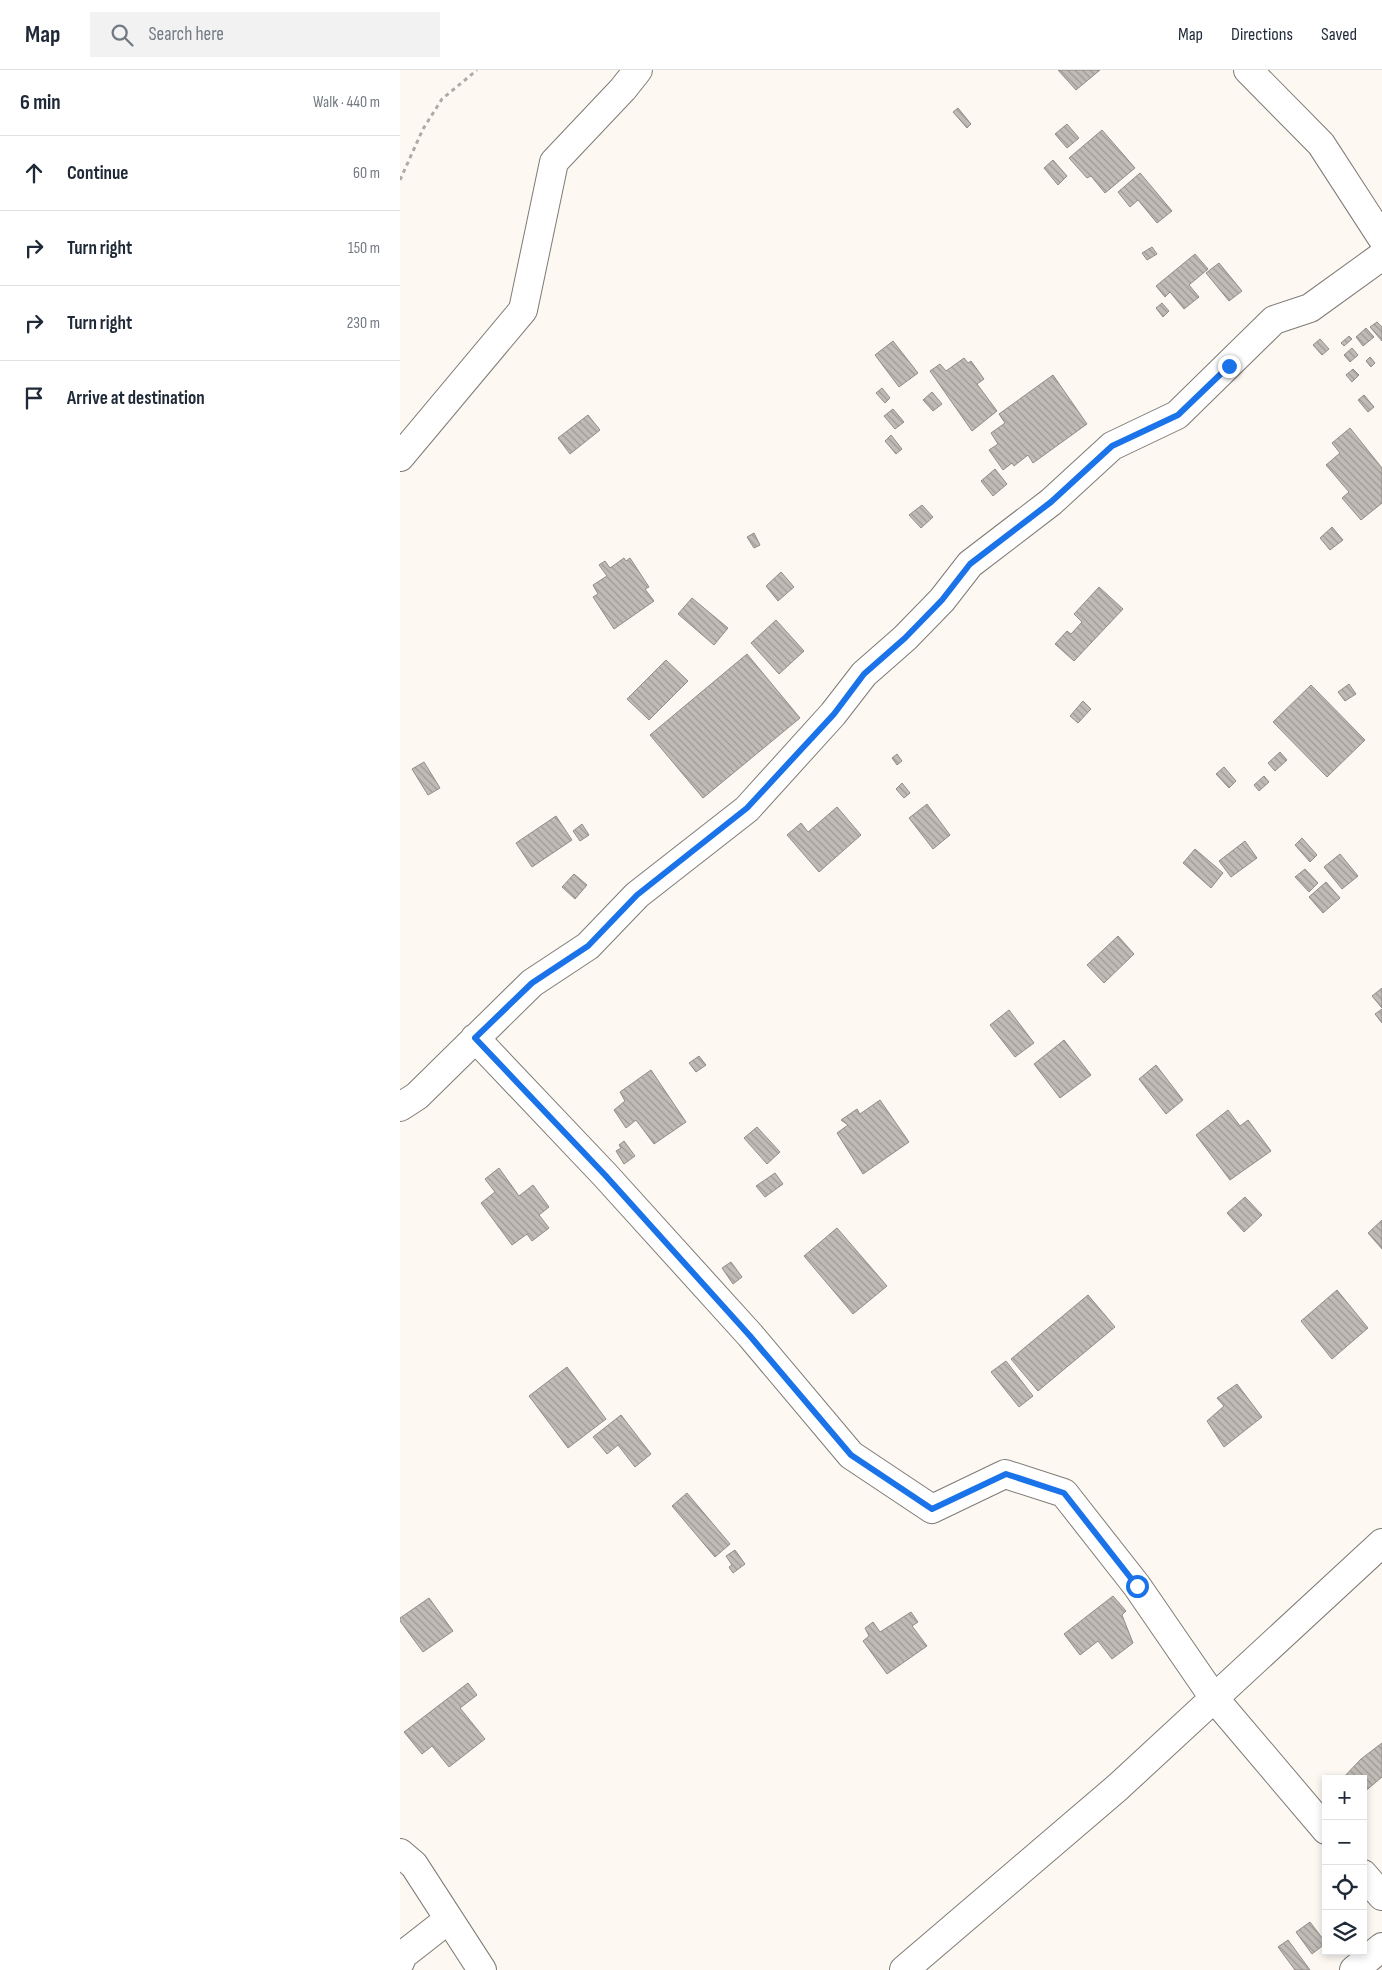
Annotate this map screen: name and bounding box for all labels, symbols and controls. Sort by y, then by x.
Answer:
search box [90,12,440,57]
text: Map [25,20,60,49]
icon: search [108,21,136,49]
text: Search here [148,23,224,46]
text: Map [1178,24,1203,45]
text: Directions [1231,24,1293,45]
text: Saved [1321,24,1357,45]
text: 6 min [20,90,61,115]
text: Walk · 440 m [313,93,380,112]
icon: ahead [20,159,48,187]
text: Continue [67,162,128,185]
text: 60 m [353,164,380,183]
icon: right [20,234,48,262]
text: Turn right [67,237,132,260]
text: 150 m [348,239,380,258]
icon: right [20,309,48,337]
text: Turn right [67,312,132,335]
text: 230 m [347,314,380,333]
route end [1218,355,1241,378]
icon: arrive [20,384,48,412]
text: Arrive at destination [67,387,205,410]
route start [1126,1575,1149,1598]
map controls [1322,1775,1367,1955]
button: + [1322,1775,1367,1820]
button: − [1322,1820,1367,1865]
button: locate [1322,1865,1367,1910]
button: layers [1322,1910,1367,1955]

